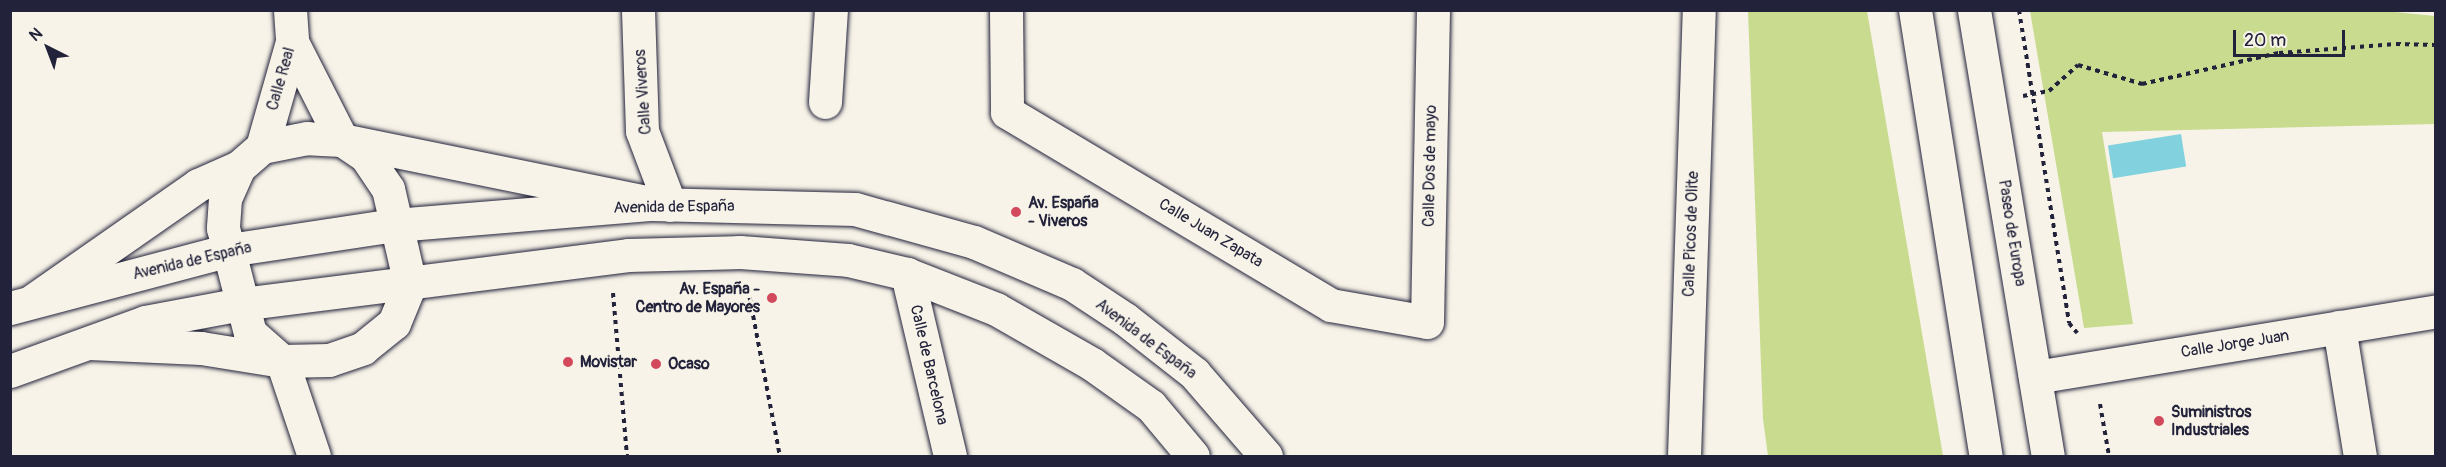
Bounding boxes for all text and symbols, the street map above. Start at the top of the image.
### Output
north arrow [18,18,78,78]
scale bar [2236,18,2348,56]
text: N [25,24,47,46]
text: 20 m [2244,29,2286,52]
street label: Calle Real [263,45,299,113]
street label: Calle Viveros [630,49,656,135]
street label: Calle Dos de mayo [1419,105,1441,227]
street label: Calle Picos de Olite [1679,171,1703,297]
street label: Paseo de Europa [1994,178,2030,288]
place label: Av. España - Viveros [1028,193,1099,231]
street label: Calle Juan Zapata [1155,194,1267,272]
street label: Avenida de España [613,196,735,218]
marker: Av. España - Viveros [1009,205,1023,219]
street label: Avenida de España [131,238,253,284]
place label: Av. España - Centro de Mayores [636,279,760,317]
marker: Av. España - Centro de Mayores [765,291,779,305]
street label: Avenida de España [1092,295,1200,383]
street label: Calle de Barcelona [906,303,952,427]
street label: Calle Jorge Juan [2179,326,2291,362]
place label: Movistar [580,352,637,372]
place label: Ocaso [668,354,709,374]
marker: Movistar [561,355,575,369]
marker: Ocaso [649,357,663,371]
place label: Suministros Industriales [2171,402,2251,440]
marker: Suministros Industriales [2152,414,2166,428]

